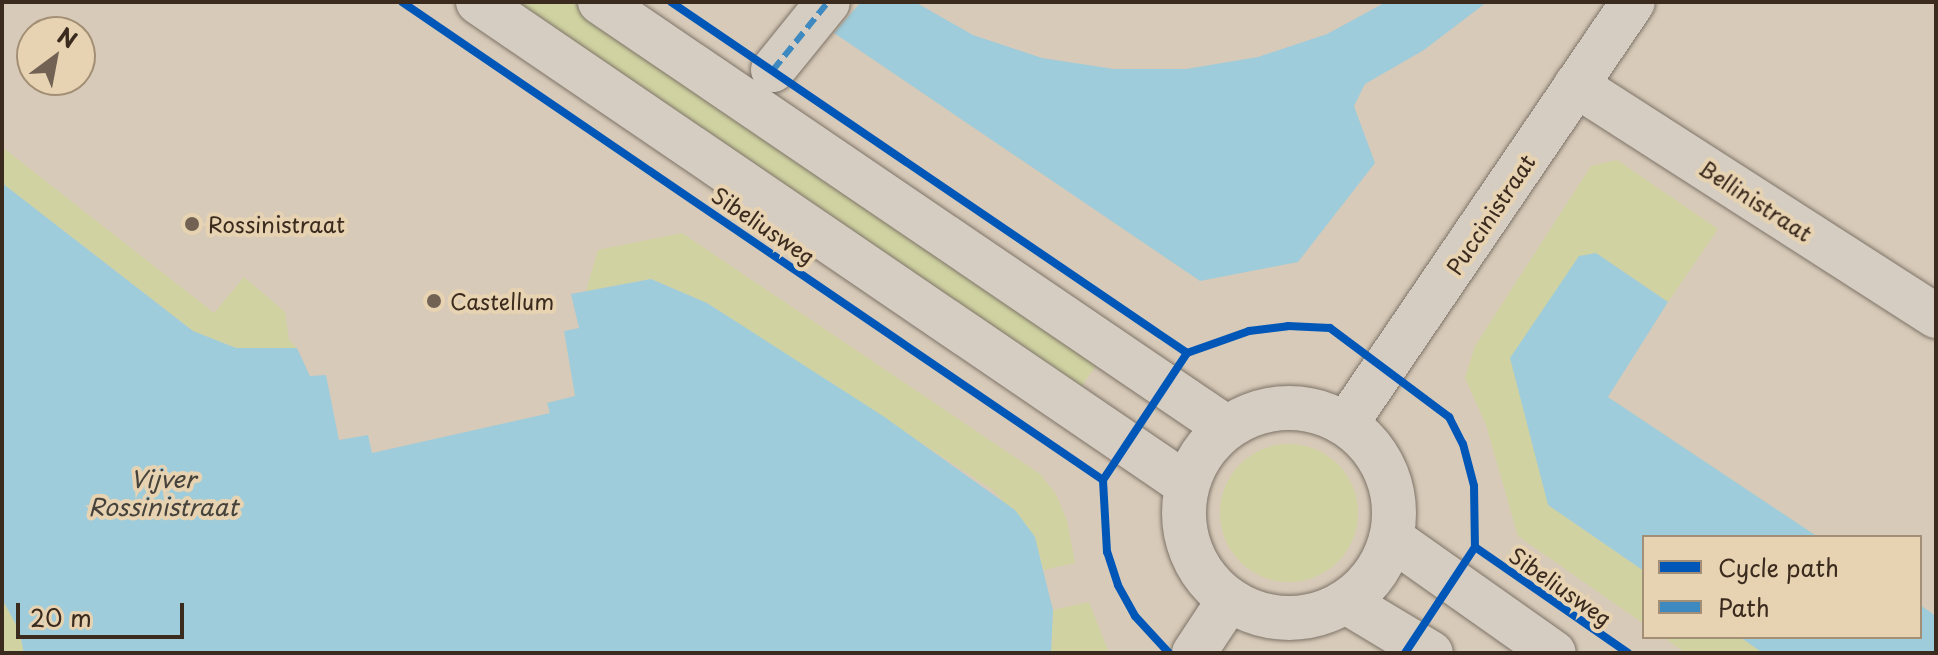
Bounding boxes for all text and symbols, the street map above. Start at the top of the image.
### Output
north arrow [16,16,96,96]
text: N [52,18,84,56]
street label: Puccinistraat [1440,149,1540,279]
street label: Bellinistraat [1695,154,1817,246]
street label: Sibeliusweg [707,181,821,269]
place label: Rossinistraat [208,211,345,237]
marker: Rossinistraat [183,215,201,233]
place label: Castellum [450,288,554,314]
marker: Castellum [425,292,443,310]
water label: Vijver Rossinistraat [88,465,238,521]
legend [1642,535,1922,639]
street label: Sibeliusweg [1505,541,1617,631]
text: Cycle path [1718,549,1839,585]
scale bar [20,587,188,637]
text: Path [1718,589,1770,625]
text: 20 m [30,599,92,635]

